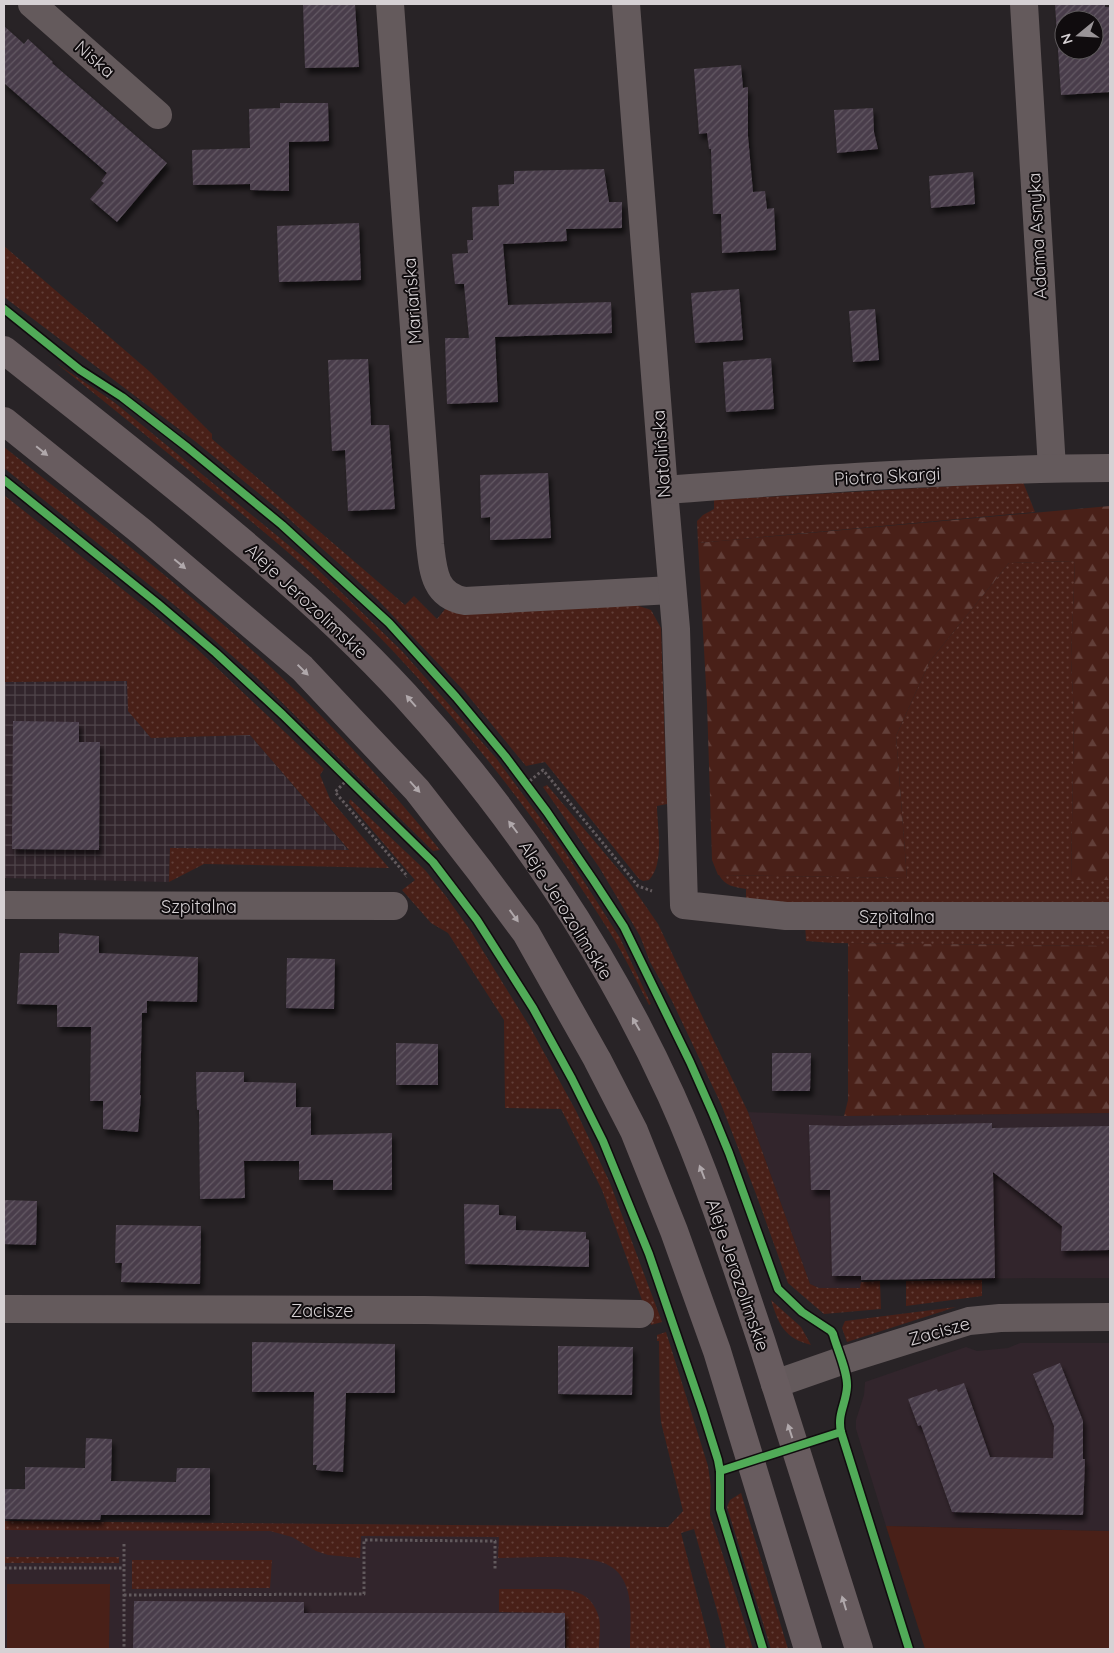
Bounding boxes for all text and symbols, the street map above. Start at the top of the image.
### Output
north arrow [1054,10,1104,60]
text: N [1056,31,1077,47]
street label: Niska [70,35,120,83]
street label: Adama Asnyka [1022,172,1052,300]
street label: Mariańska [398,257,426,345]
street label: Natolińska [646,409,676,499]
one-way arrow [35,446,48,457]
street label: Piotra Skargi [833,462,941,490]
street label: Aleje Jerozolimskie [241,538,373,664]
one-way arrow [173,558,186,569]
one-way arrow [297,663,309,675]
one-way arrow [405,695,416,708]
one-way arrow [409,781,420,794]
one-way arrow [508,821,519,834]
street label: Aleje Jerozolimskie [514,836,618,984]
street label: Szpitalna [161,895,237,918]
street label: Szpitalna [859,905,935,928]
one-way arrow [508,909,519,922]
one-way arrow [632,1017,640,1032]
one-way arrow [698,1165,706,1179]
street label: Aleje Jerozolimskie [701,1196,775,1354]
street label: Zacisze [291,1299,353,1322]
street label: Zacisze [906,1311,972,1351]
one-way arrow [786,1423,794,1438]
one-way arrow [840,1595,848,1610]

